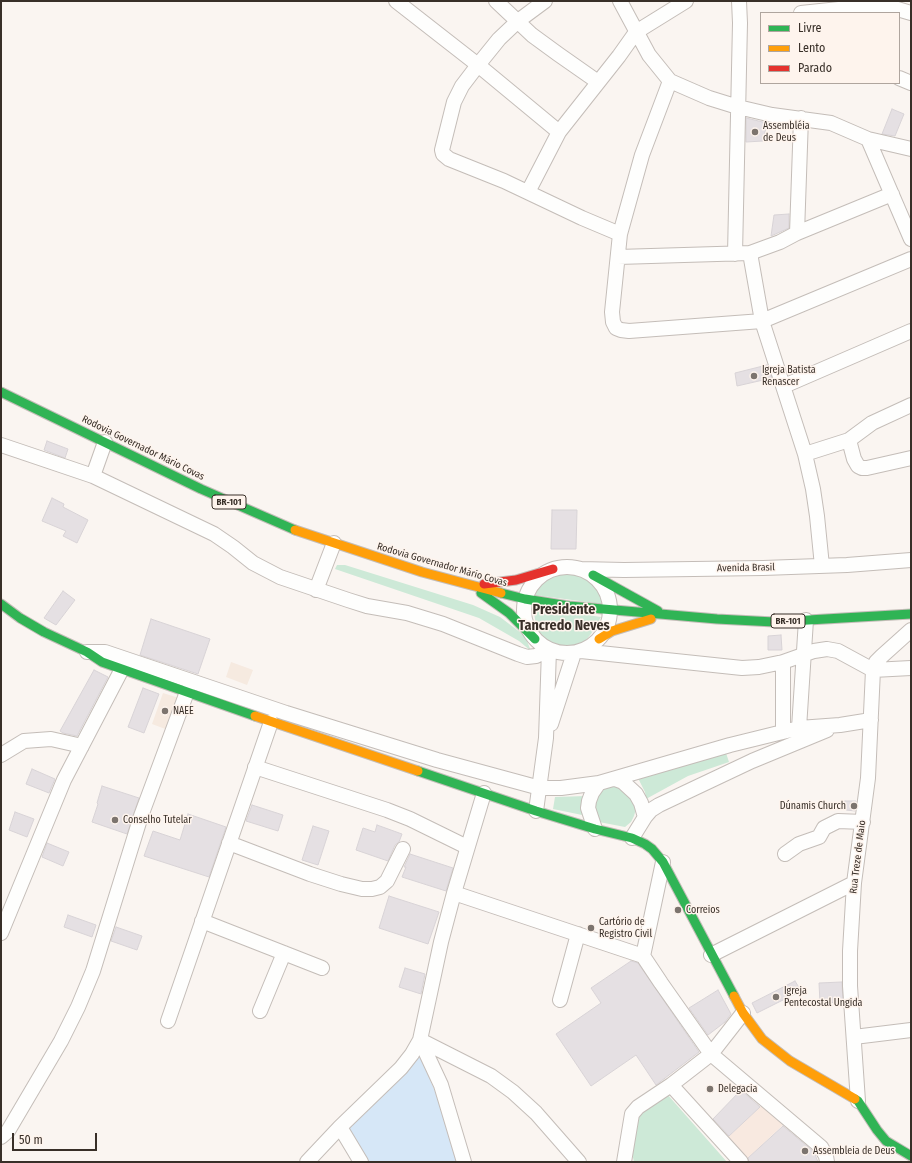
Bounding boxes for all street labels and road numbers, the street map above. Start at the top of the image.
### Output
street label: Rodovia Governador Mário Covas [80,413,206,483]
road number: BR-101 [212,495,246,509]
street label: Rodovia Governador Mário Covas [375,541,509,589]
street label: Avenida Brasil [717,561,775,575]
road number: BR-101 [771,614,805,628]
street label: Rua Treze de Maio [848,820,868,894]

